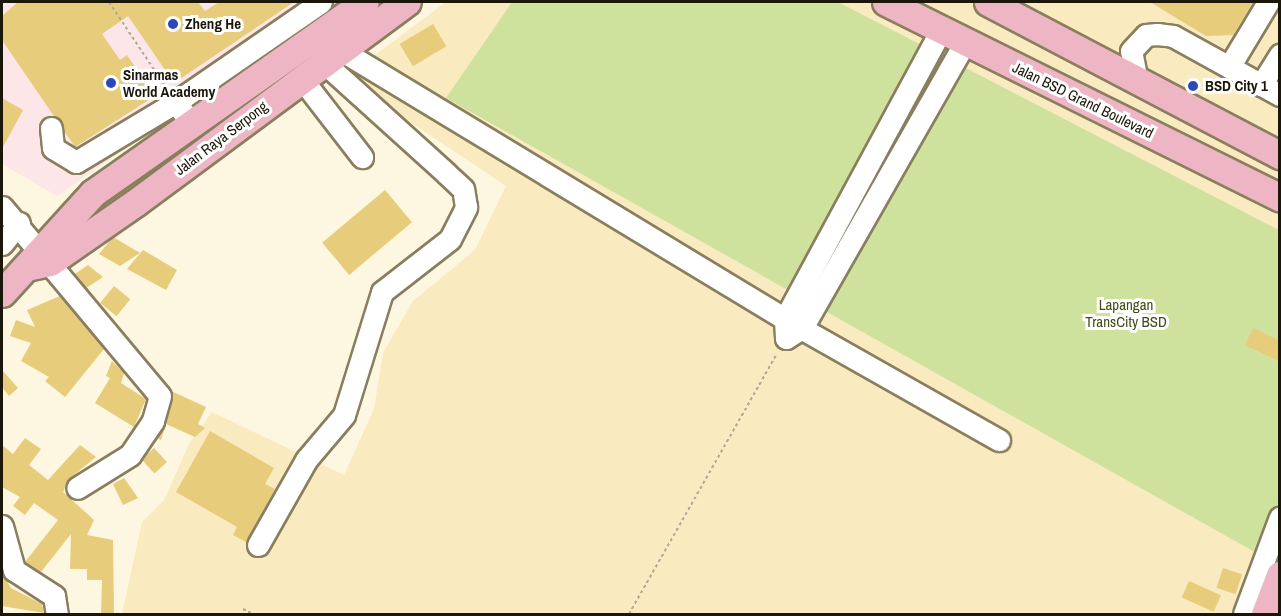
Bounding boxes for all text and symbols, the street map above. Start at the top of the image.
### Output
place label: Zheng He [185,15,241,33]
marker: Zheng He [166,17,180,31]
street label: Jalan BSD Grand Boulevard [1010,58,1156,142]
place label: Sinarmas World Academy [123,65,216,100]
marker: Sinarmas World Academy [104,76,118,90]
place label: BSD City 1 [1205,77,1268,95]
marker: BSD City 1 [1186,79,1200,93]
street label: Jalan Raya Serpong [171,97,271,179]
park label: Lapangan TransCity BSD [1085,295,1167,330]

